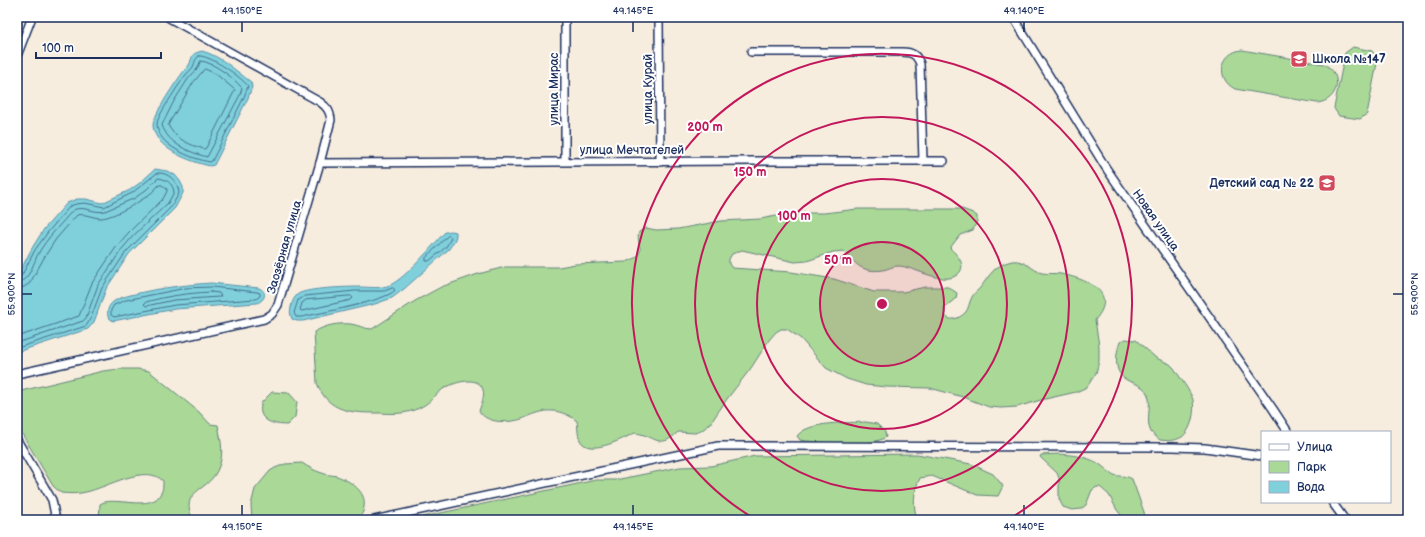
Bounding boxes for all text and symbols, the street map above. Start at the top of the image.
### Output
text: 49.150°E [222,5,263,17]
text: 49.145°E [613,5,654,17]
text: 49.140°E [1004,5,1045,17]
scale bar [36,34,161,60]
text: 100 m [42,41,74,56]
school or university icon: Школа №147 [1289,49,1309,69]
street label: улица Мирас [547,52,562,125]
place label: Школа №147 [1312,52,1386,67]
street label: улица Курай [641,54,656,124]
text: 200 m [687,120,723,135]
street label: улица Мечтателей [580,143,684,158]
text: 150 m [734,165,766,180]
school or university icon: Детский сад № 22 [1317,173,1337,193]
place label: Детский сад № 22 [1209,176,1315,191]
street label: Новая улица [1129,187,1182,254]
street label: Заозёрная улица [264,199,305,296]
text: 100 m [777,209,811,224]
text: 50 m [824,253,852,268]
text: 55.900°N [6,272,18,316]
text: 55.900°N [1409,272,1421,316]
centre of rings [875,297,889,311]
legend [1261,431,1391,503]
text: Улица [1297,440,1333,455]
text: Парк [1297,460,1327,475]
text: Вода [1297,480,1325,495]
text: 49.150°E [222,521,263,533]
text: 49.145°E [613,521,654,533]
text: 49.140°E [1004,521,1045,533]

